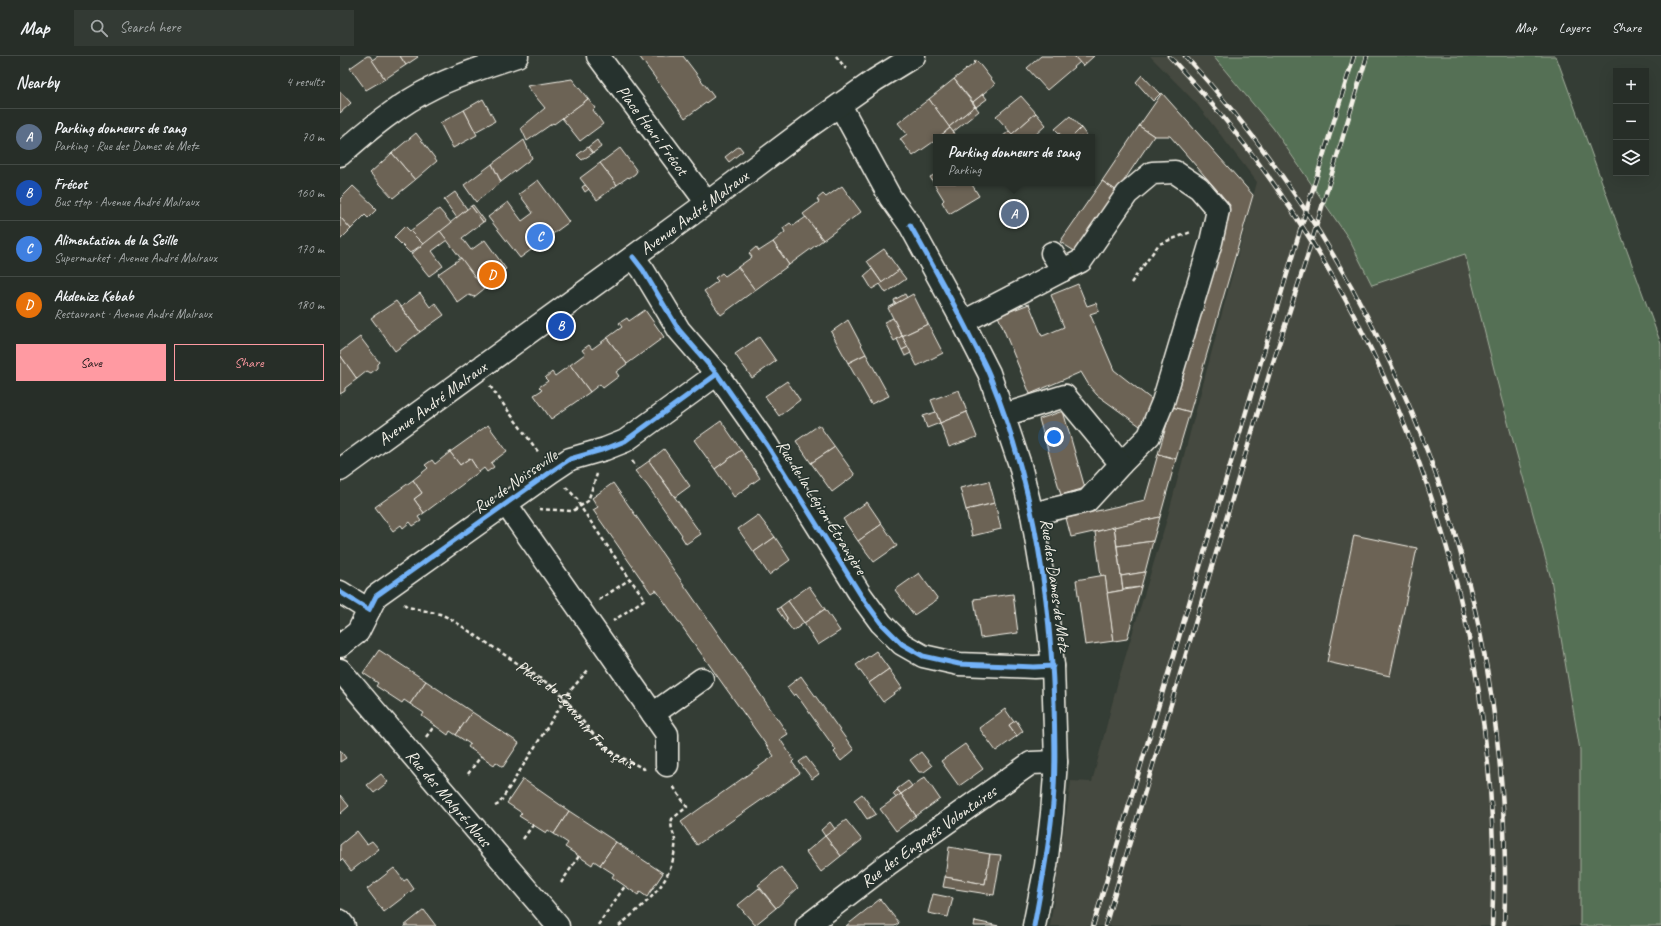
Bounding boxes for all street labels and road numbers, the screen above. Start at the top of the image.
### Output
street label: Place Henri Frécot [612,81,694,181]
street label: Avenue André Malraux [636,165,754,259]
street label: Avenue André Malraux [374,356,492,450]
street label: Rue de la Légion Étrangère [772,436,873,580]
street label: Rue de Noisseville [469,444,562,518]
street label: Rue des Dames de Metz [1036,517,1075,654]
street label: Place du Souvenir Français [512,656,640,774]
street label: Rue des Malgré-Nous [401,745,497,853]
street label: Rue des Engagés Volontaires [856,780,1002,892]

